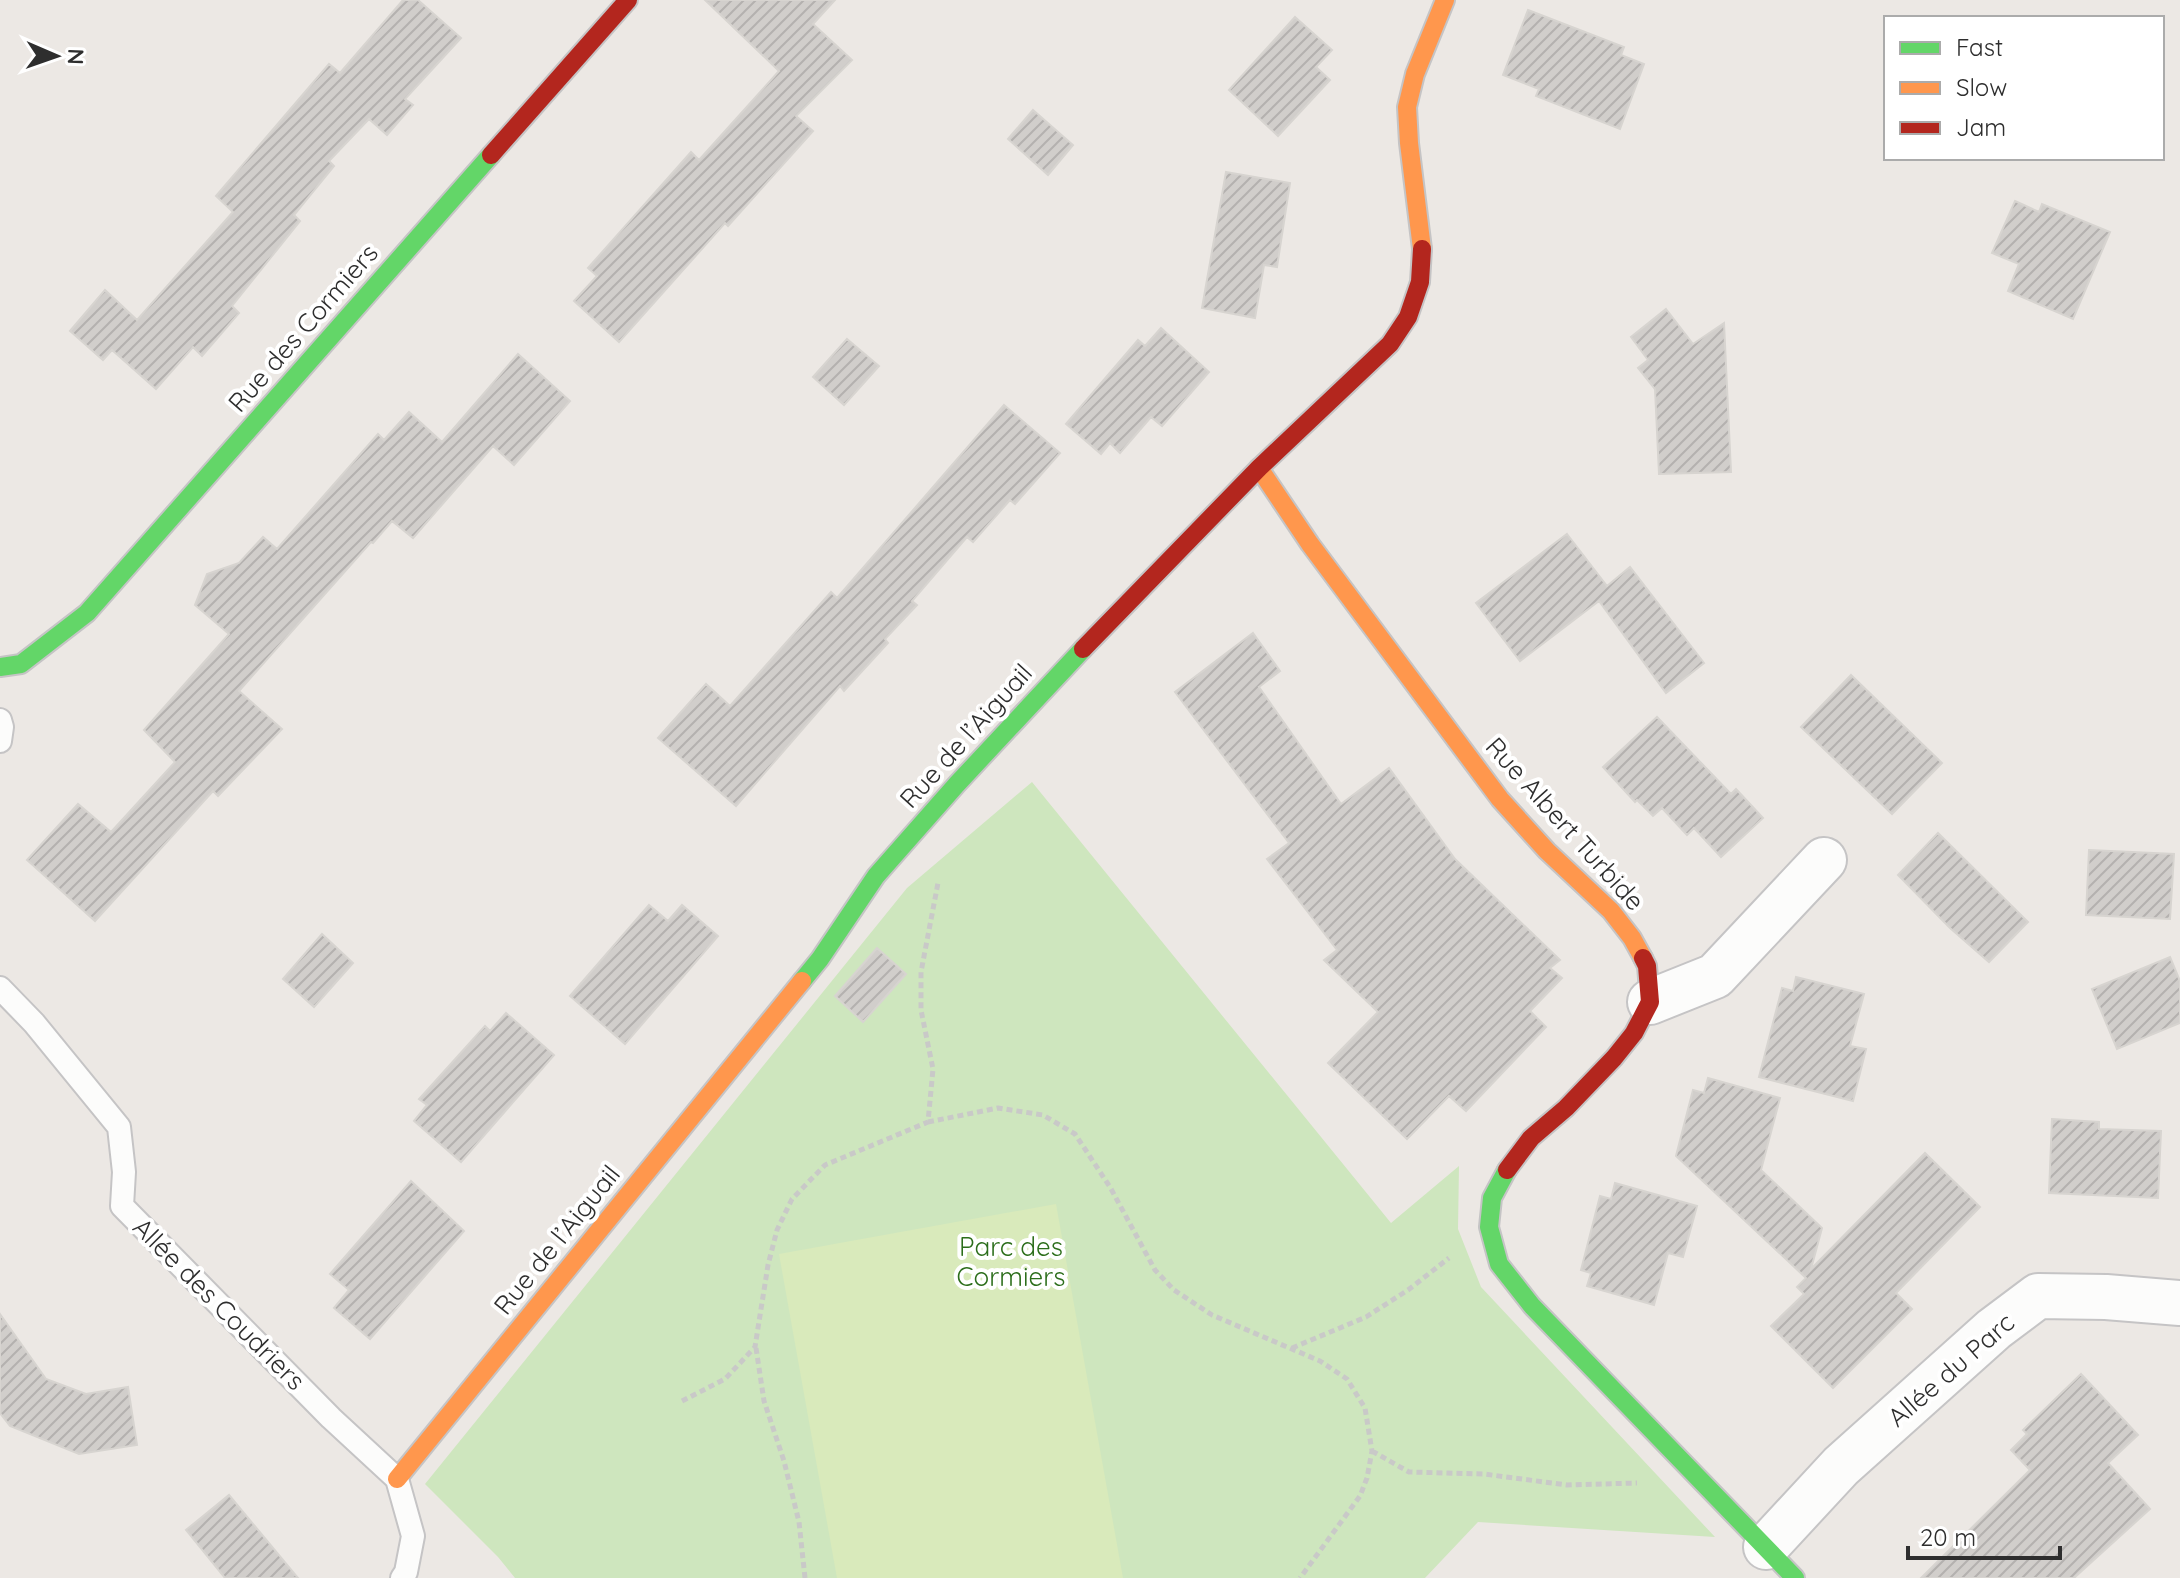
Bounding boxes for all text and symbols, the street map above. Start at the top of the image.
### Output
north arrow [16,16,96,96]
legend [1884,16,2164,160]
text: Fast [1956,32,2003,62]
text: N [62,48,90,65]
text: Slow [1956,72,2007,102]
text: Jam [1956,112,2006,142]
street label: Rue des Cormiers [221,237,385,419]
street label: Rue de l’Aiguail [892,657,1039,815]
street label: Rue Albert Turbide [1479,730,1652,917]
street label: Rue de l’Aiguail [486,1158,627,1321]
street label: Allée des Coudriers [126,1211,312,1397]
park label: Parc des Cormiers [957,1230,1065,1293]
street label: Allée du Parc [1881,1306,2021,1434]
scale bar [1908,1510,2060,1560]
text: 20 m [1920,1522,1976,1552]

